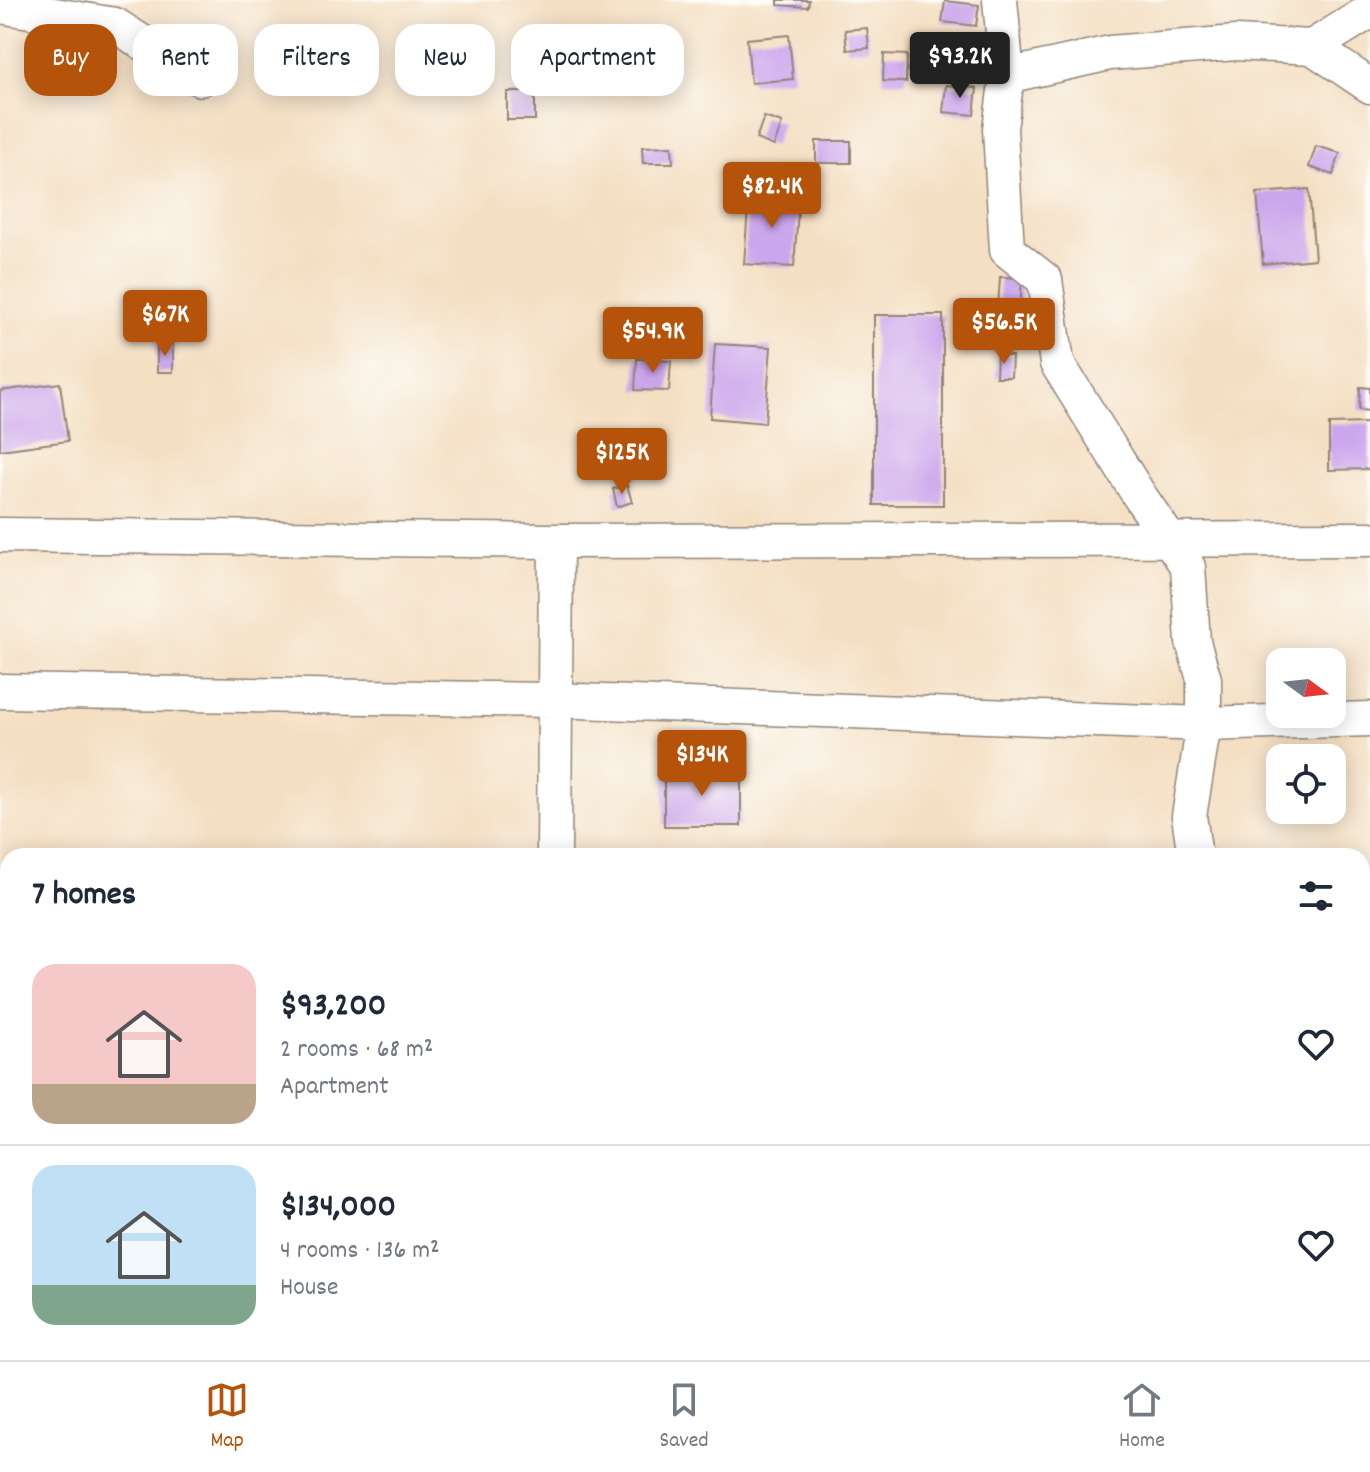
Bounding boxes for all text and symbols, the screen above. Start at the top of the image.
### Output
chip: Buy [24,24,117,96]
chip: Rent [133,24,238,96]
chip: Filters [254,24,379,96]
chip: New [395,24,495,96]
chip: Apartment [511,24,684,96]
pin: $93.2K [895,32,1025,100]
text: $93.2K [928,39,992,76]
pin: $82.4K [707,162,837,230]
text: $82.4K [741,169,803,206]
pin: $67K [118,290,212,358]
text: $67K [141,297,189,334]
pin: $56.5K [939,298,1069,366]
text: $56.5K [971,305,1037,342]
pin: $54.9K [588,307,718,375]
text: $54.9K [621,314,685,351]
pin: $125K [566,428,678,496]
text: $125K [595,435,649,472]
north arrow [1266,648,1346,728]
map controls [1266,648,1346,824]
pin: $134K [646,730,758,798]
text: $134K [675,737,729,774]
button: locate [1266,744,1346,824]
text: 7 homes [32,872,136,921]
icon: filters [1294,874,1338,918]
text: $93,200 [280,983,386,1032]
icon: home [96,996,192,1092]
icon: heart [1294,1022,1338,1066]
text: 2 rooms · 68 m² [280,1032,433,1069]
text: Apartment [280,1069,389,1106]
text: $134,000 [280,1184,396,1233]
icon: home [96,1197,192,1293]
icon: heart [1294,1223,1338,1267]
text: 4 rooms · 136 m² [280,1233,439,1270]
text: House [280,1270,338,1307]
tab: Map [205,1378,249,1457]
tab: Saved [659,1378,709,1457]
tab: Home [1119,1378,1165,1457]

